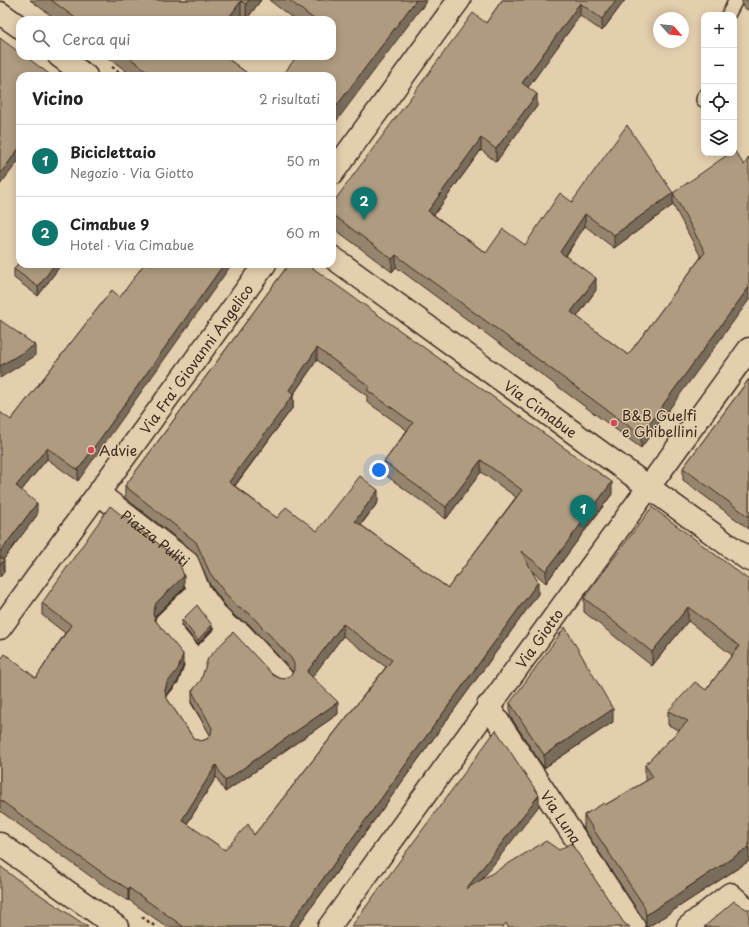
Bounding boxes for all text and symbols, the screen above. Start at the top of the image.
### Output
north arrow [653,12,689,48]
map controls [701,12,737,156]
button: + [701,12,737,48]
search box [16,16,336,60]
icon: search [30,27,52,49]
text: Cerca qui [62,27,130,50]
button: − [701,48,737,84]
button: locate [701,84,737,120]
text: Vicino [32,85,83,111]
text: 2 risultati [259,89,320,108]
button: layers [701,120,737,156]
text: Biciclettaio [70,140,156,163]
text: 1 [42,151,48,170]
text: 50 m [286,151,320,170]
text: Negozio · Via Giotto [70,163,194,182]
pin: 2 [351,187,377,220]
text: Cimabue 9 [70,212,149,235]
text: 2 [40,223,50,242]
text: 60 m [286,223,320,242]
text: Hotel · Via Cimabue [70,235,194,254]
street label: Via Fra' Giovanni Angelico [134,279,258,438]
street label: Via Cimabue [500,375,582,443]
place label: B&B Guelfi e Ghibellini [622,405,698,442]
marker: B&B Guelfi e Ghibellini [609,418,619,428]
place label: Advie [99,440,137,461]
marker: Advie [86,445,96,455]
your location [369,460,389,480]
pin: 1 [570,495,596,528]
street label: Piazza Puliti [117,504,194,571]
street label: Via Giotto [510,604,568,672]
street label: Via Luna [536,786,587,849]

